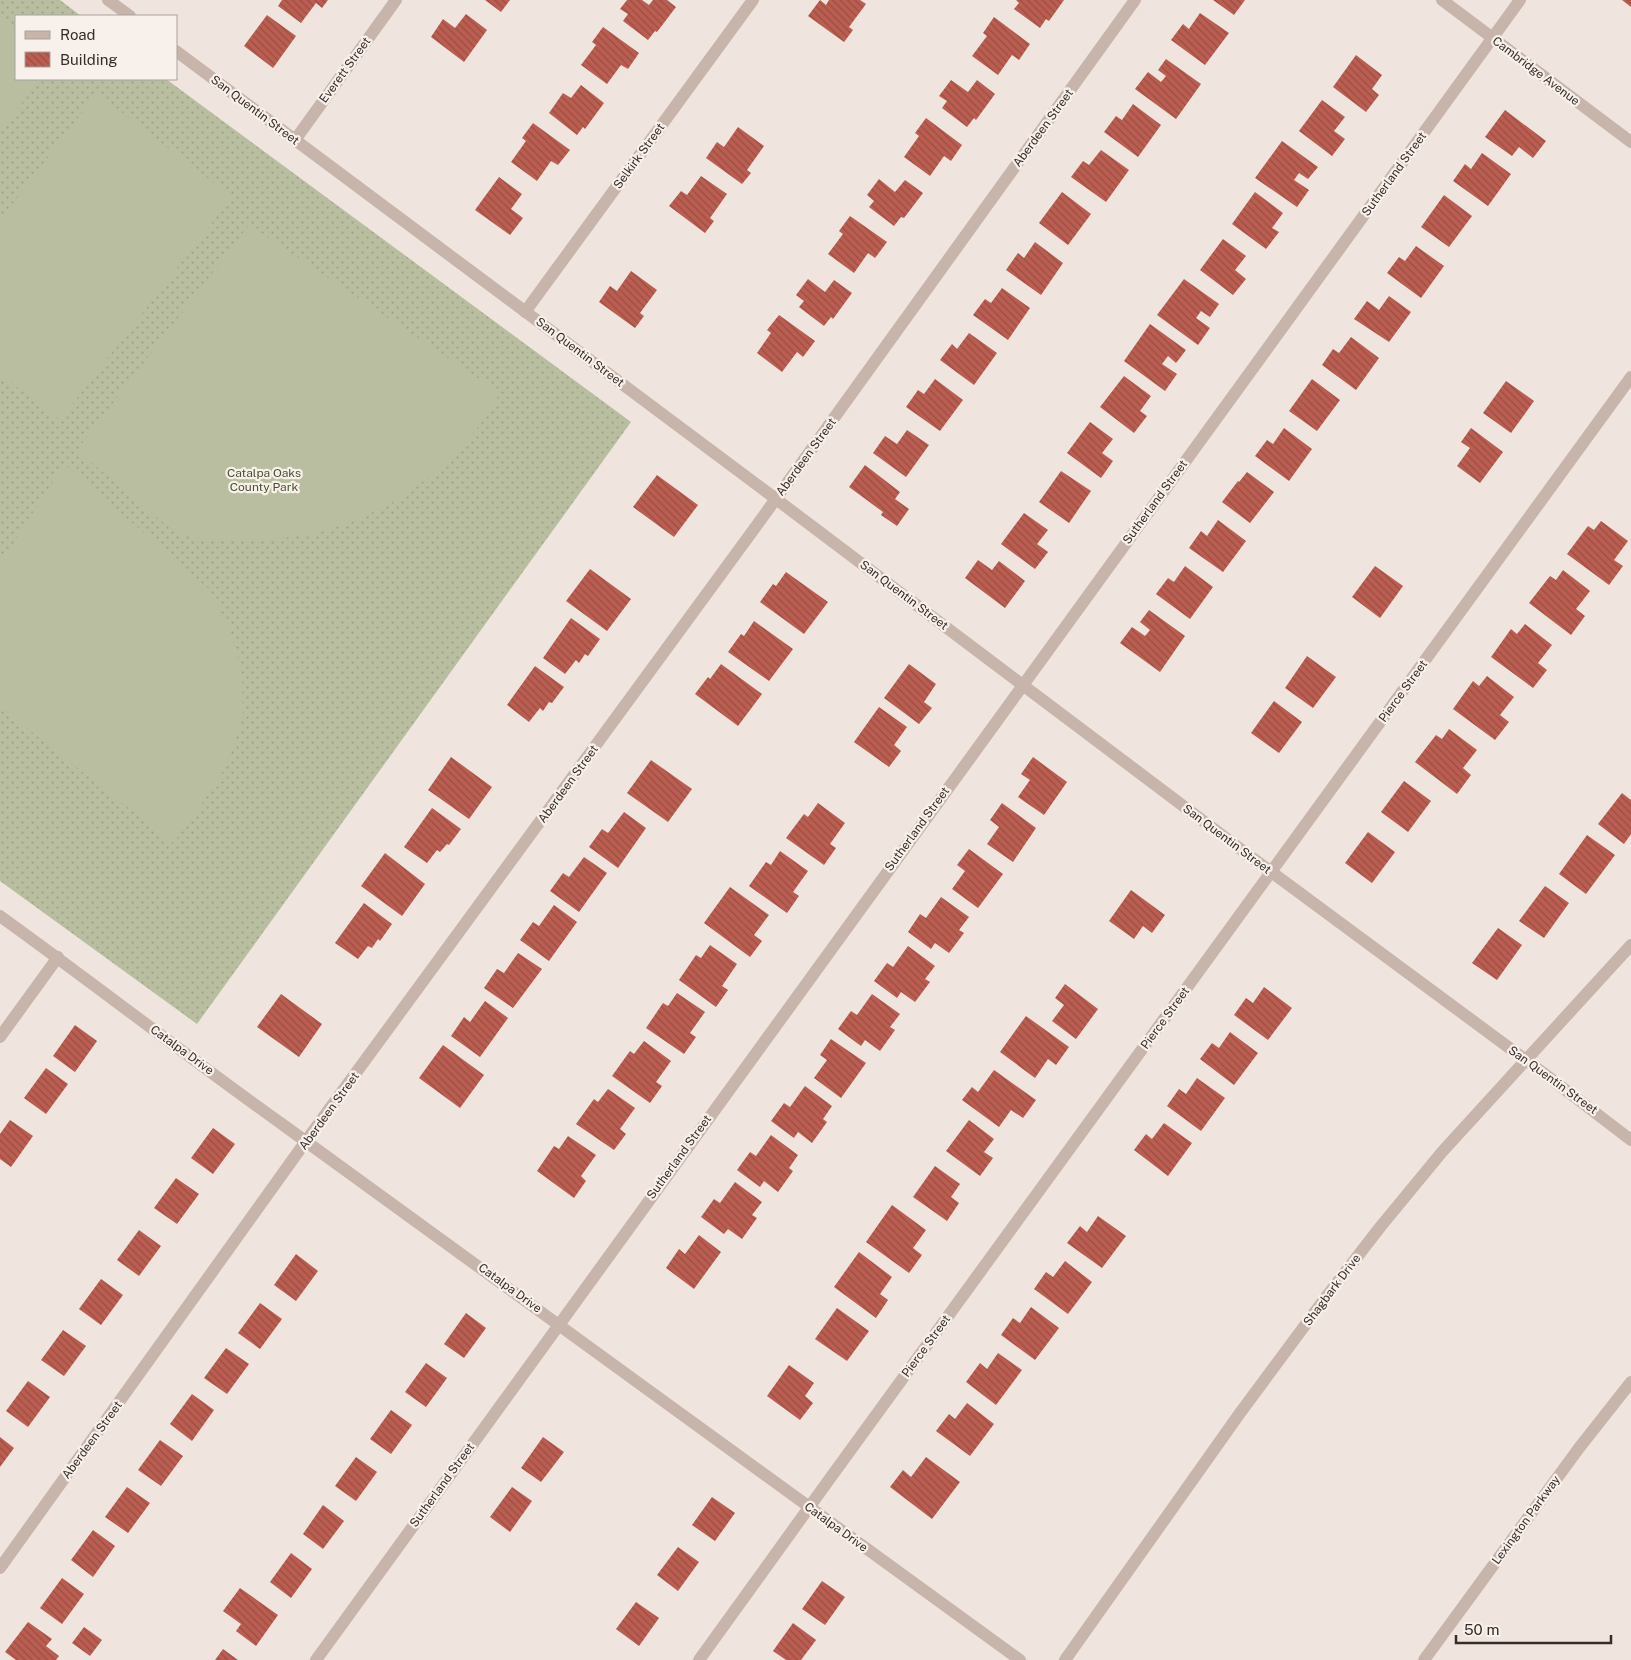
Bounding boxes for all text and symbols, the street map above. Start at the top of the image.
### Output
legend [15,15,178,80]
text: Road [60,26,96,43]
street label: Everett Street [316,34,374,106]
street label: Cambridge Avenue [1490,34,1582,108]
text: Building [60,51,118,68]
street label: San Quentin Street [208,72,302,148]
street label: Aberdeen Street [1010,86,1076,170]
street label: Selkirk Street [611,120,668,192]
street label: Sutherland Street [1359,129,1429,219]
street label: San Quentin Street [533,314,627,390]
street label: Aberdeen Street [773,415,839,499]
street label: Sutherland Street [1120,457,1190,547]
park label: Catalpa Oaks County Park [227,466,301,494]
street label: San Quentin Street [857,557,951,633]
street label: Pierce Street [1376,657,1430,725]
street label: Aberdeen Street [535,742,601,826]
street label: Sutherland Street [882,784,952,874]
street label: San Quentin Street [1180,801,1274,877]
street label: Pierce Street [1138,984,1192,1052]
street label: Catalpa Drive [148,1022,217,1078]
street label: San Quentin Street [1506,1043,1600,1117]
street label: Aberdeen Street [296,1069,362,1153]
street label: Sutherland Street [644,1112,714,1202]
street label: Shagbark Drive [1301,1251,1364,1328]
street label: Catalpa Drive [476,1260,545,1316]
street label: Pierce Street [899,1312,953,1380]
street label: Aberdeen Street [59,1398,125,1482]
street label: Sutherland Street [407,1440,477,1530]
street label: Lexington Parkway [1489,1472,1563,1567]
street label: Catalpa Drive [802,1499,871,1555]
scale bar [1456,1612,1611,1644]
text: 50 m [1464,1621,1499,1638]

